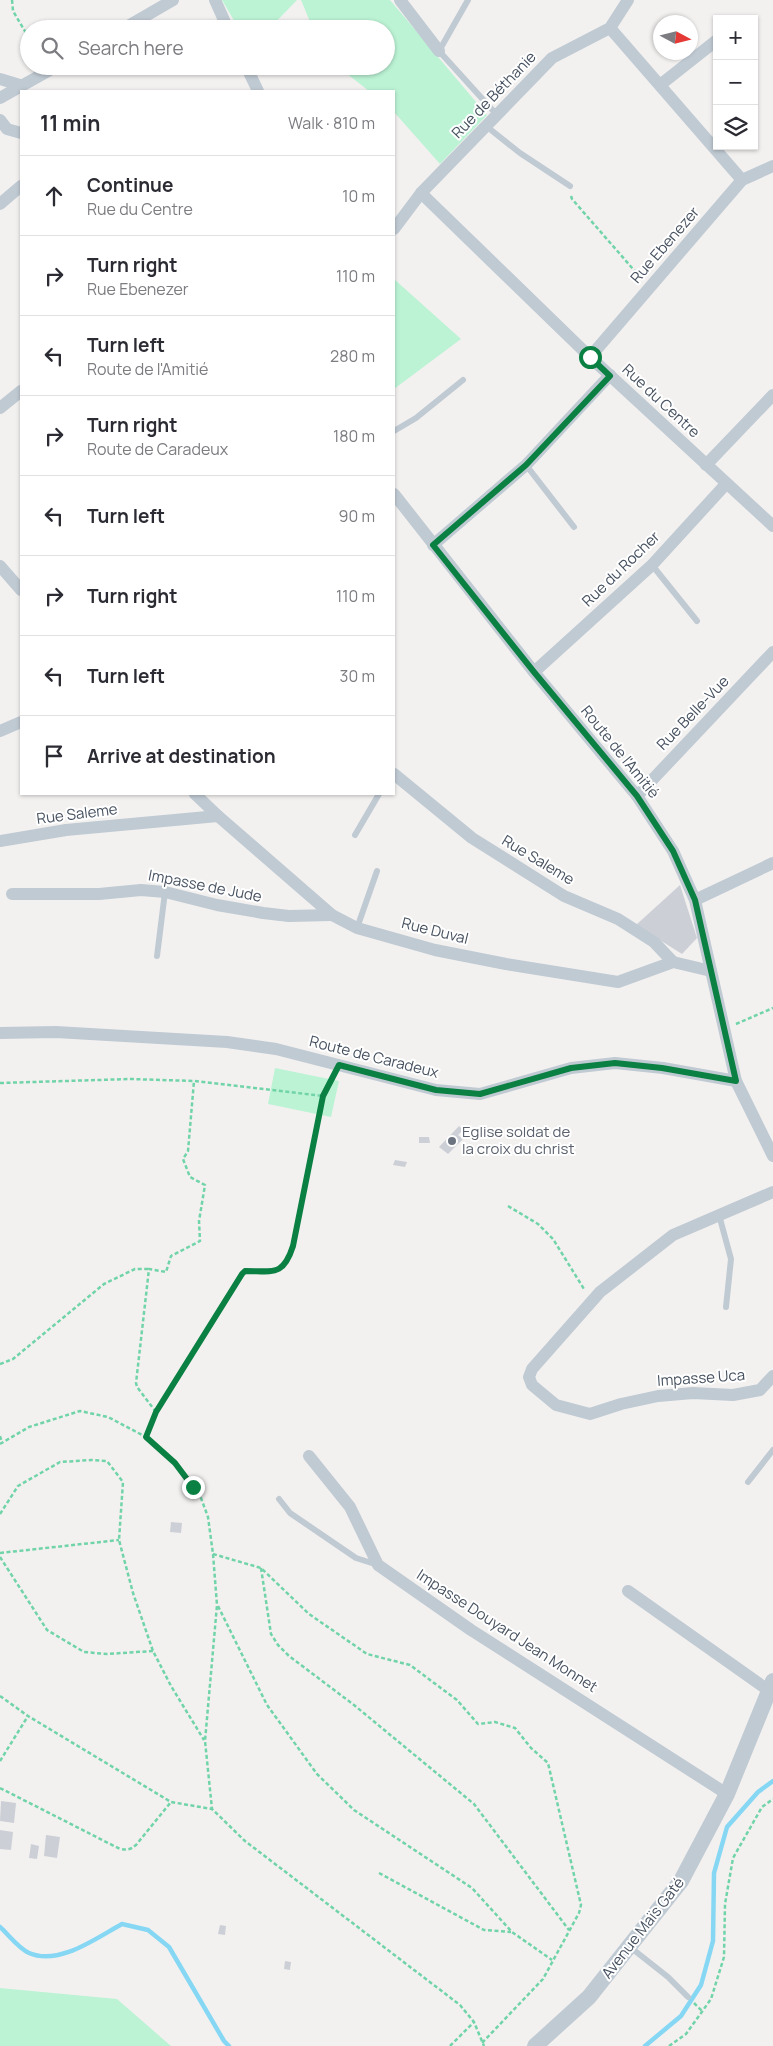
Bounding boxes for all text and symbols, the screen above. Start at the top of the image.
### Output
north arrow [653,15,698,60]
map controls [713,15,758,150]
button: + [713,15,758,60]
search box [20,20,395,75]
icon: search [38,34,66,62]
text: Search here [78,35,184,61]
street label: Rue de Béthanie [447,46,541,143]
button: − [713,60,758,105]
button: layers [713,105,758,150]
text: 11 min [40,109,101,137]
text: Walk · 810 m [288,112,375,134]
text: Continue [87,172,173,198]
icon: ahead [40,182,68,210]
text: 10 m [342,185,375,207]
text: Rue du Centre [87,198,193,220]
street label: Rue Ebenezer [625,201,704,288]
text: Turn right [87,252,177,278]
icon: right [40,262,68,290]
text: 110 m [336,265,375,287]
text: Rue Ebenezer [87,278,189,300]
text: Turn left [87,332,165,358]
icon: left [40,342,68,370]
text: 280 m [330,345,375,367]
route start [579,346,602,369]
text: Route de l'Amitié [87,358,208,380]
street label: Rue du Centre [618,359,705,442]
text: Turn right [87,412,177,438]
icon: right [40,422,68,450]
text: 180 m [333,425,375,447]
text: Route de Caradeux [87,438,228,460]
icon: left [40,502,68,530]
text: Turn left [87,503,165,529]
text: 90 m [339,505,375,527]
street label: Rue du Rocher [577,526,665,611]
icon: right [40,582,68,610]
text: Turn right [87,583,177,609]
text: 110 m [336,585,375,607]
icon: left [40,662,68,690]
text: Turn left [87,663,165,689]
text: 30 m [340,665,375,687]
street label: Rue Belle-Vue [652,671,734,754]
street label: Route de l'Amitié [576,701,665,803]
icon: arrive [40,742,68,770]
text: Arrive at destination [87,743,276,769]
street label: Rue Saleme [35,798,119,829]
street label: Rue Saleme [498,830,579,890]
street label: Impasse de Jude [147,864,264,907]
street label: Rue Duval [400,912,471,949]
street label: Route de Caradeux [307,1030,441,1083]
place label: Eglise soldat de la croix du christ [462,1121,574,1159]
marker: Eglise soldat de la croix du christ [446,1135,458,1147]
street label: Impasse Uca [656,1364,746,1391]
route end [182,1476,205,1499]
street label: Impasse Douyard Jean Monnet [413,1564,602,1697]
street label: Avenue Maïs Gaté [596,1872,689,1983]

